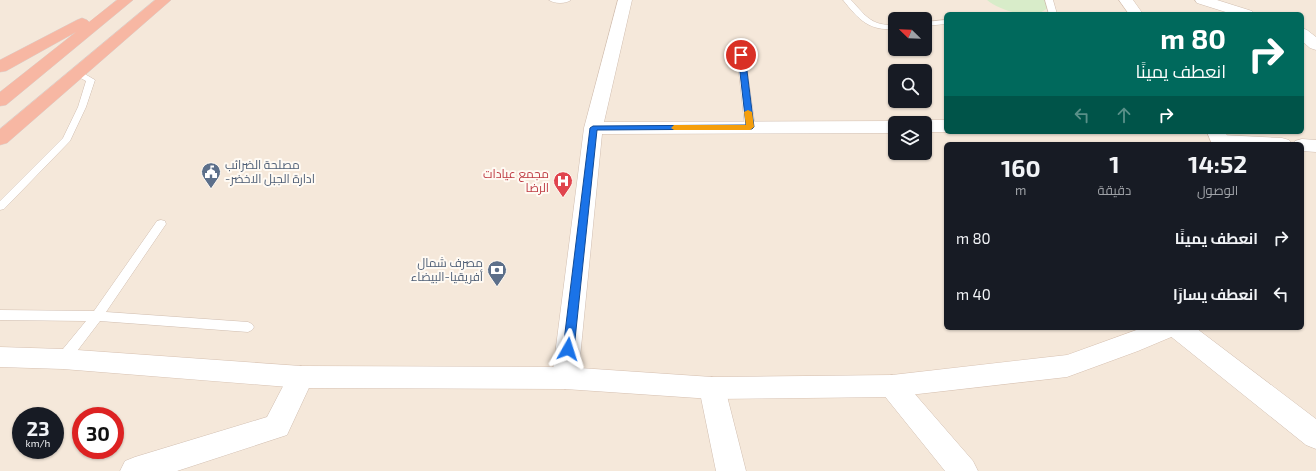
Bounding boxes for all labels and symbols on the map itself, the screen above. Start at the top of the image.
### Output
north arrow [888,12,932,56]
pin [724,38,758,72]
place label: مصلحة الضرائب -ادارة الجبل الاخضر [225,157,315,186]
public building icon: مصلحة الضرائب -ادارة الجبل الاخضر [200,161,222,189]
place label: مجمع عيادات الرضا [483,166,549,195]
hospital icon: مجمع عيادات الرضا [552,170,574,198]
place label: مصرف شمال أفريقيا-البيضاء [411,255,483,284]
bank icon: مصرف شمال أفريقيا-البيضاء [486,259,508,287]
position arrow [547,328,589,370]
speed limit sign: 30 [72,407,124,459]

